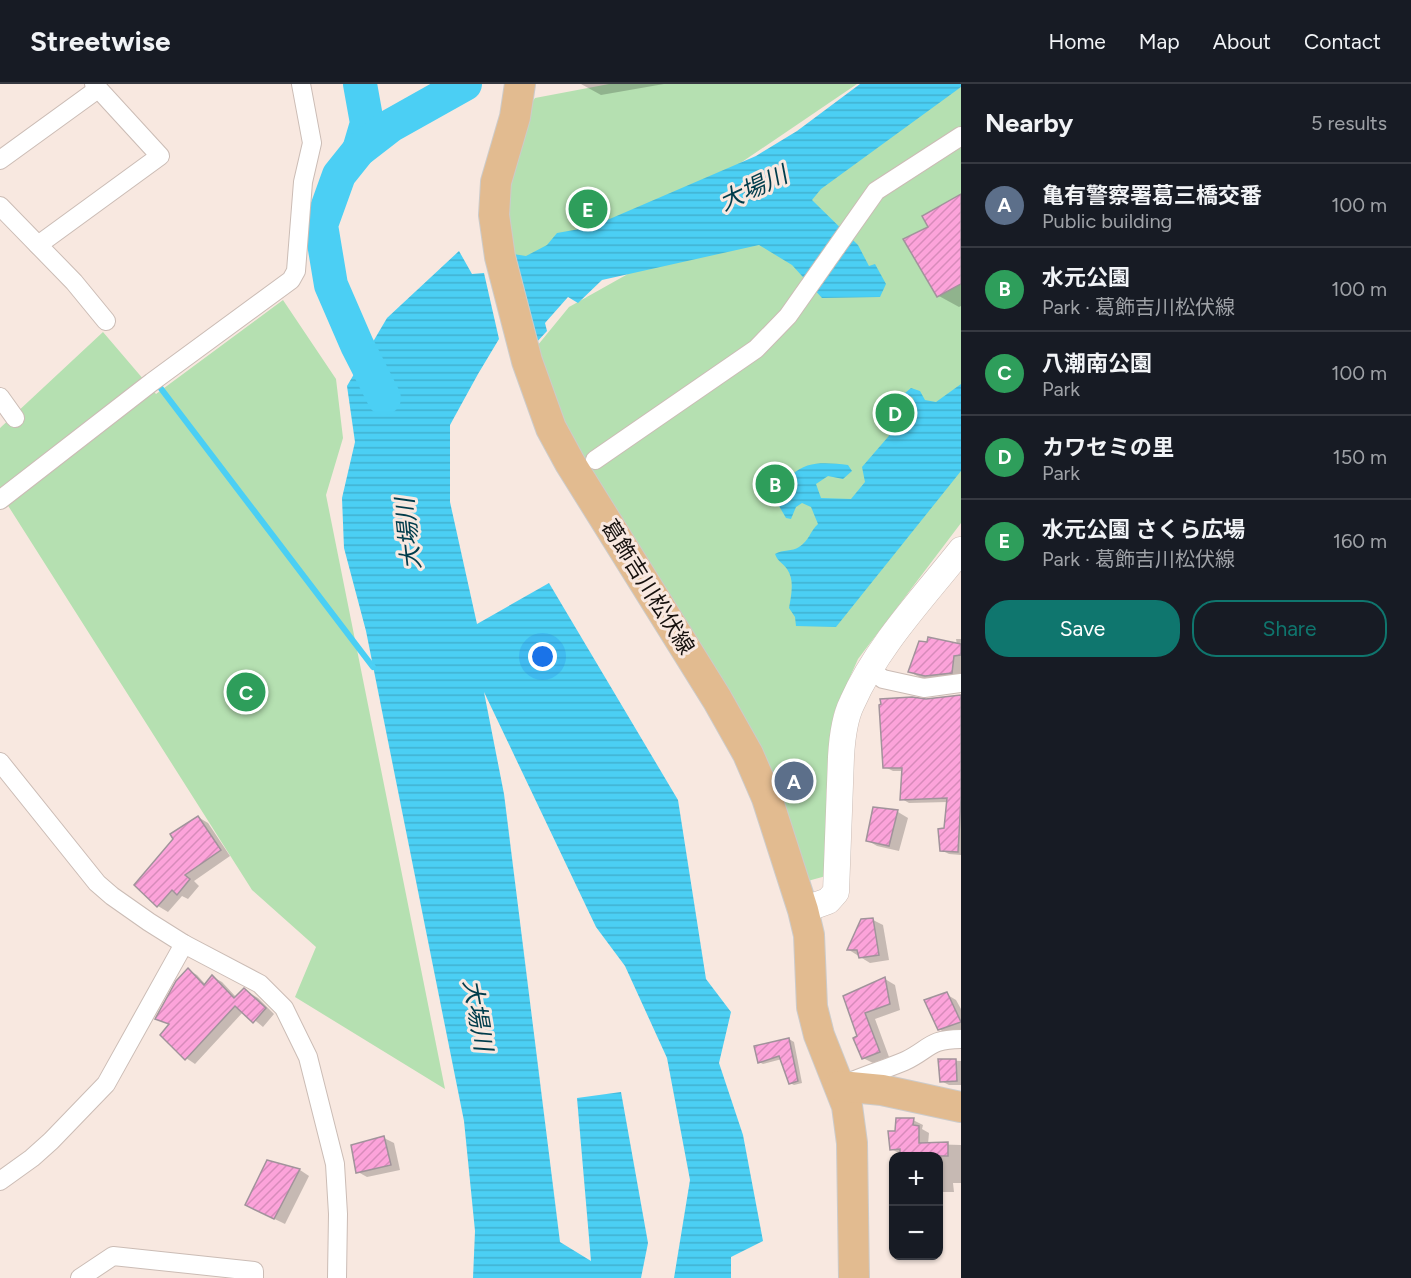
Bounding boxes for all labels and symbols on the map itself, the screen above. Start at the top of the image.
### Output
water label: 大場川 [714,158,794,216]
pin: E [568,186,608,232]
pin: D [876,390,914,436]
pin: B [756,462,794,506]
water label: 大場川 [390,494,426,571]
street label: 葛飾吉川松伏線 [596,515,700,659]
your location [528,642,557,671]
pin: C [226,670,266,714]
pin: A [774,758,814,804]
water label: 大場川 [457,977,499,1056]

